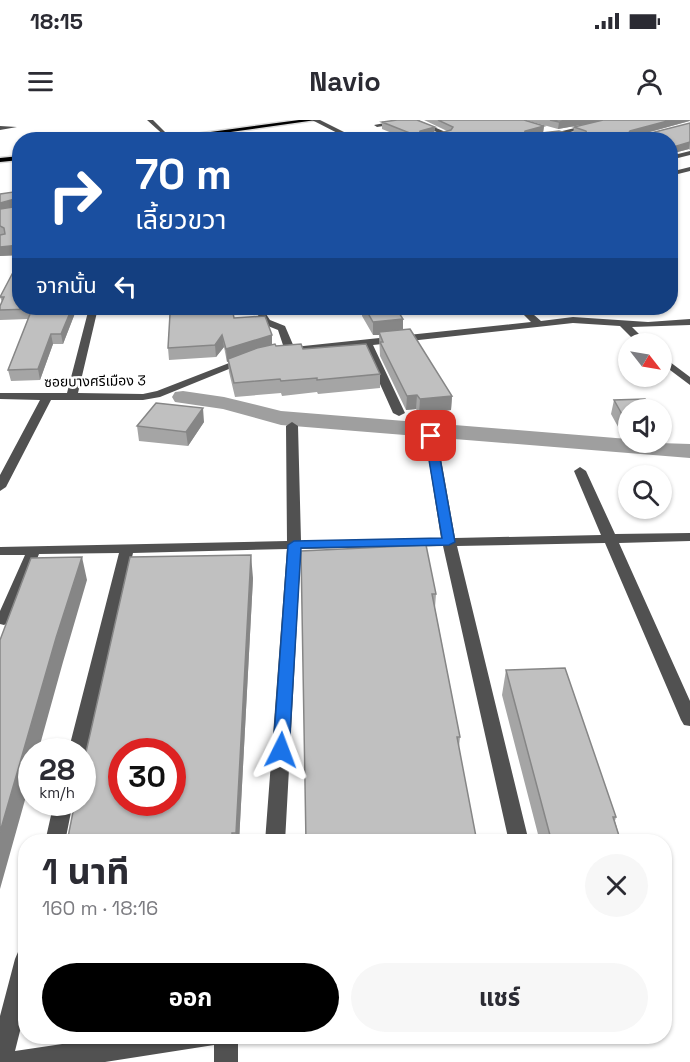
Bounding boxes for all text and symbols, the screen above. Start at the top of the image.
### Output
text: 18:15 [30,7,83,35]
text: Navio [309,64,381,99]
icon: menu [24,65,57,98]
icon: person [633,65,666,98]
text: 70 m [135,148,232,201]
icon: right [36,156,114,234]
text: เลี้ยวขวา [135,202,226,237]
icon: left [109,270,142,303]
text: จากนั้น [36,271,97,299]
north arrow [618,333,672,387]
map controls [618,333,672,519]
street label: ซอยบางศรีเมือง 3 [44,371,146,391]
button: sound [618,399,672,453]
pin [405,410,456,461]
icon: arrive [414,419,447,452]
button: search [618,465,672,519]
position arrow [249,718,313,782]
speed limit sign: 30 [108,738,186,816]
text: 28 [39,750,75,789]
text: km/h [39,783,75,802]
text: 1 นาที [42,849,130,895]
button: close [585,854,648,917]
text: 160 m · 18:16 [42,895,158,921]
button: ออก [42,963,339,1032]
button: แชร์ [351,963,648,1032]

